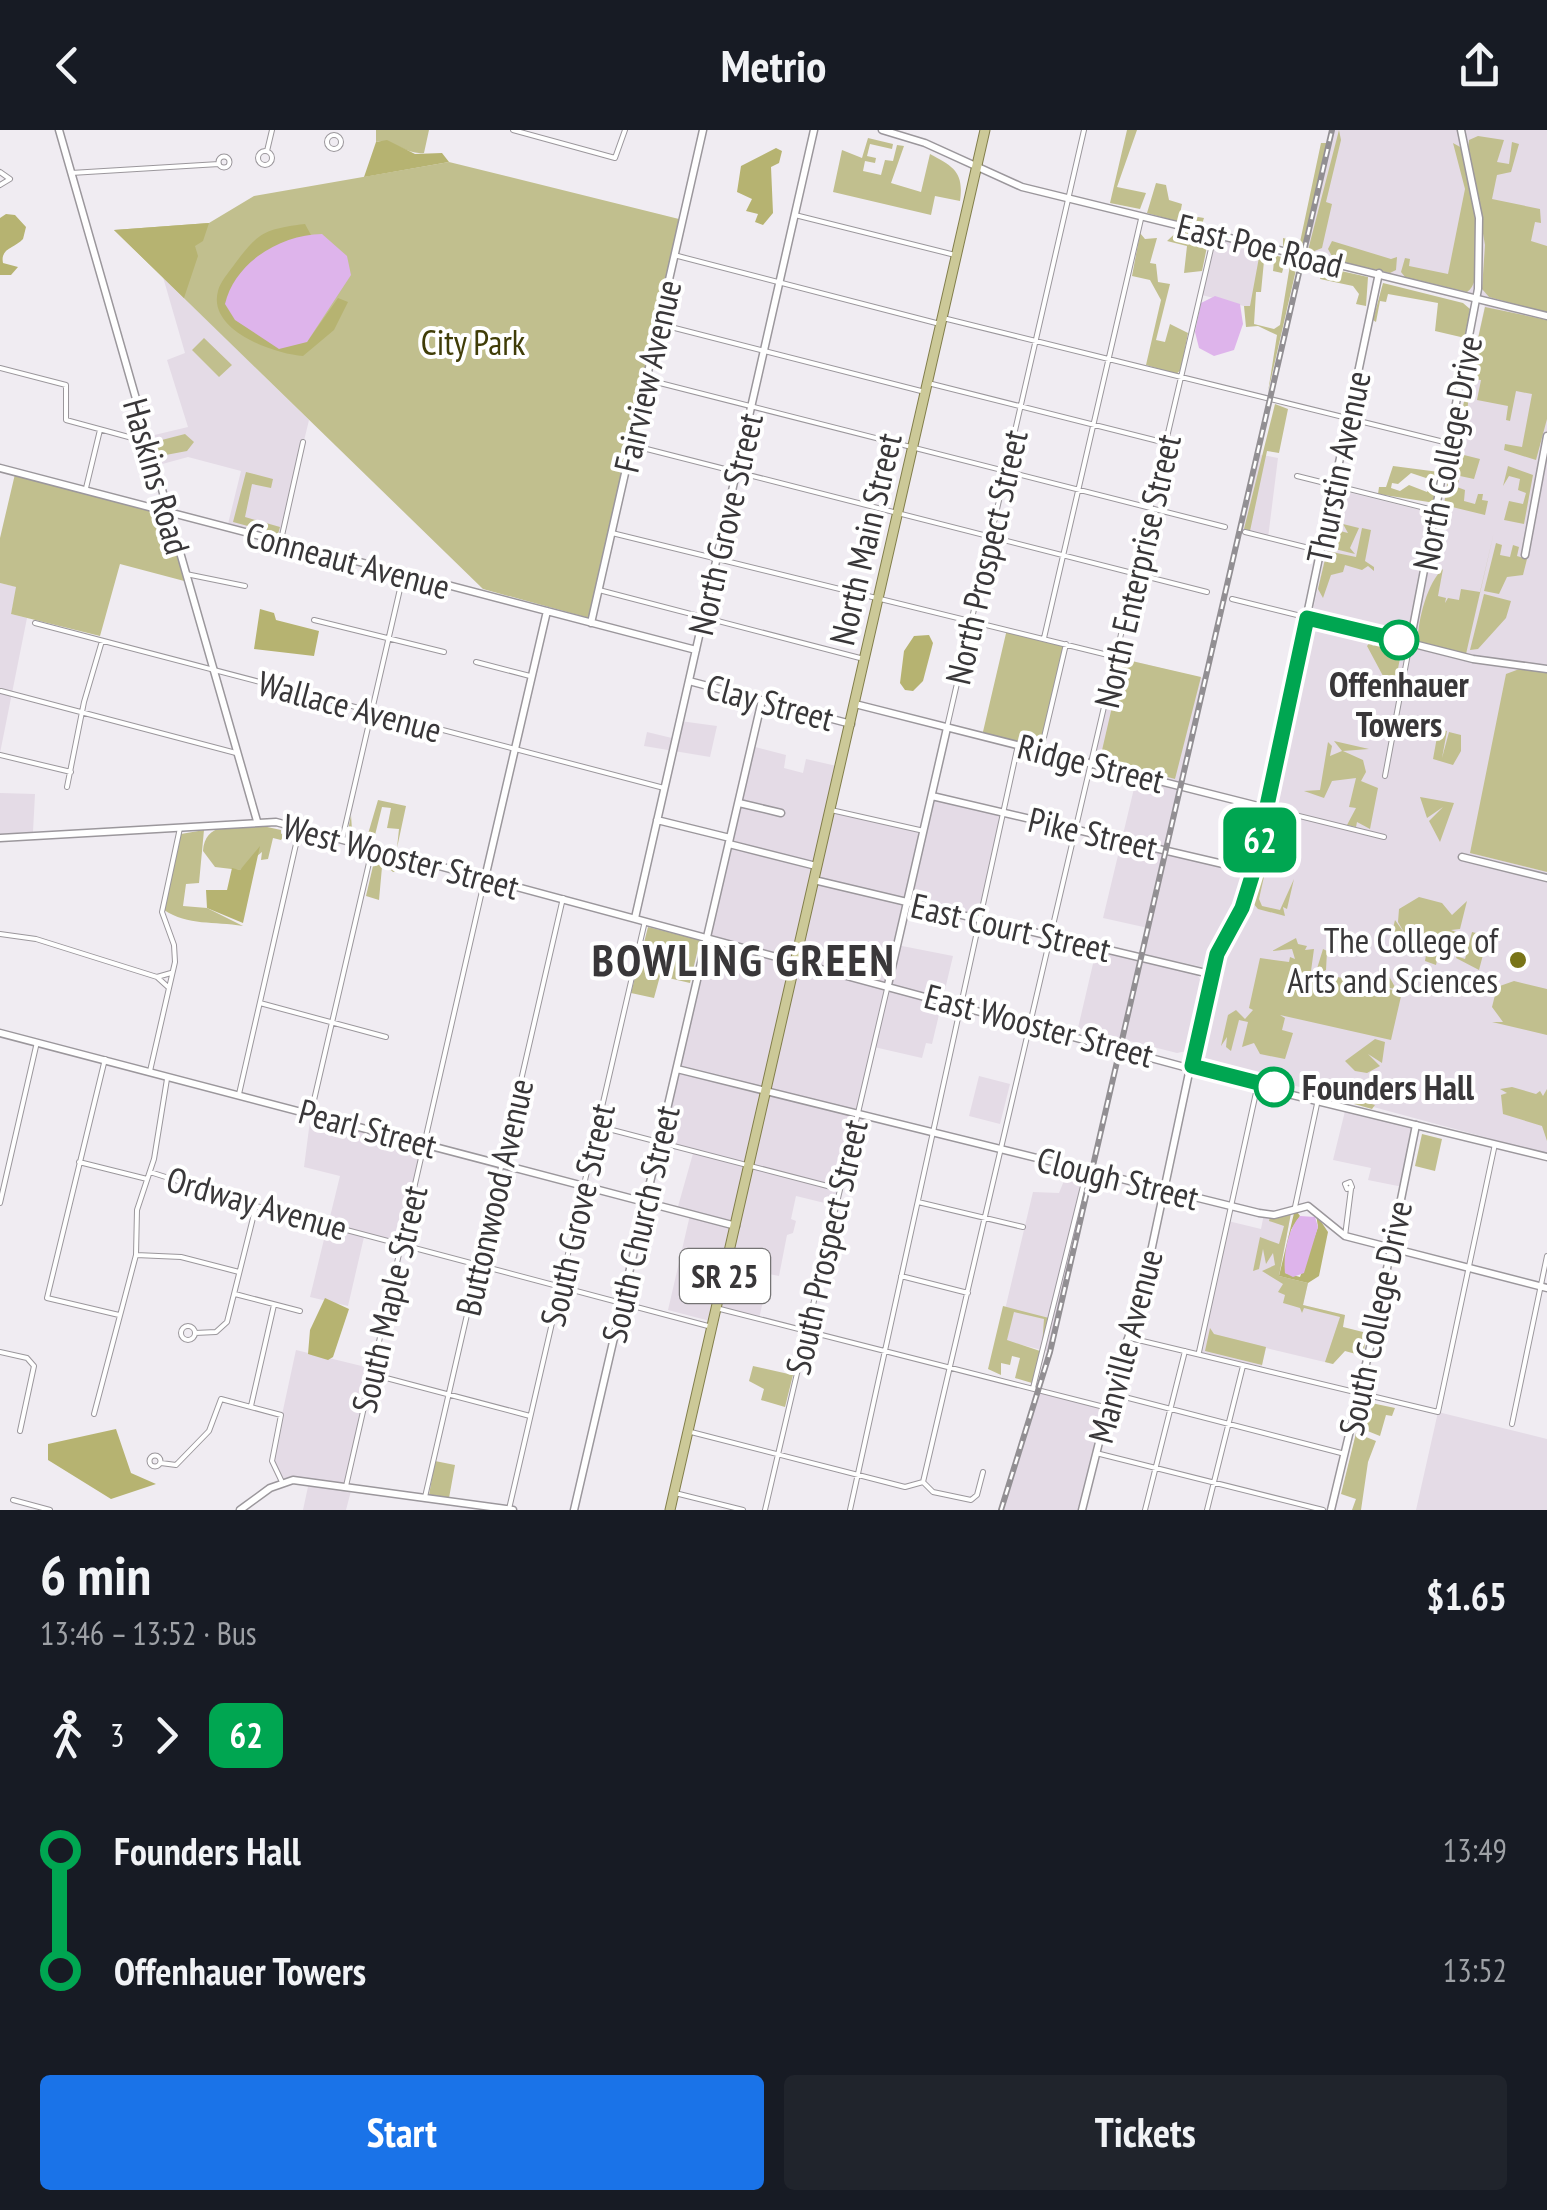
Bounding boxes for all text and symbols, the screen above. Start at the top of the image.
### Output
text: Metrio [721,36,826,94]
icon: back [40,38,95,93]
icon: share [1452,38,1507,93]
street label: East Poe Road [1172,202,1348,288]
street label: Fairview Avenue [603,275,691,477]
park label: City Park [421,319,526,365]
street label: North College Drive [1402,332,1492,574]
street label: Thurstin Avenue [1295,367,1381,567]
street label: Haskins Road [113,393,201,559]
street label: North Grove Street [677,408,773,639]
street label: North Prospect Street [934,425,1038,689]
street label: North Main Street [818,428,912,649]
street label: North Enterprise Street [1083,429,1191,712]
street label: Conneaut Avenue [241,511,455,609]
marker: Offenhauer Towers [1380,621,1418,659]
street label: Wallace Avenue [253,659,447,753]
place label: Offenhauer Towers [1329,661,1470,747]
street label: Clay Street [701,663,839,741]
street label: Ridge Street [1013,723,1169,803]
street label: Pike Street [1024,796,1162,870]
street label: West Wooster Street [278,802,524,910]
line badge: 62 [1215,808,1305,872]
text: 62 [1243,817,1277,863]
street label: East Court Street [907,882,1116,972]
place label: The College of Arts and Sciences [1287,917,1500,1003]
district label: BOWLING GREEN [592,930,896,988]
marker: The College of Arts and Sciences [1507,949,1529,971]
street label: East Wooster Street [920,972,1159,1078]
place label: Founders Hall [1302,1064,1474,1110]
marker: Founders Hall [1255,1068,1293,1106]
street label: Buttonwood Avenue [444,1074,544,1320]
street label: Pearl Street [294,1088,442,1169]
street label: South Grove Street [529,1099,625,1331]
street label: South Church Street [590,1101,690,1347]
street label: South Prospect Street [774,1115,878,1379]
street label: Clough Street [1032,1136,1204,1220]
street label: Ordway Avenue [161,1155,353,1251]
street label: South Maple Street [341,1181,438,1417]
street label: South College Drive [1328,1196,1422,1440]
street label: Manville Avenue [1077,1244,1173,1448]
road number: SR 25 [680,1249,770,1303]
text: 6 min [40,1539,151,1610]
text: $1.65 [1426,1571,1507,1620]
text: 13:46 – 13:52 · Bus [40,1612,257,1654]
icon: walk [40,1708,95,1763]
icon: forward [139,1708,194,1763]
text: 62 [229,1712,263,1758]
text: 3 [110,1714,124,1756]
text: Founders Hall [114,1826,301,1875]
text: 13:49 [1443,1829,1507,1871]
text: Offenhauer Towers [114,1946,366,1995]
text: 13:52 [1443,1949,1507,1991]
button: Start [40,2075,764,2190]
button: Tickets [784,2075,1507,2190]

